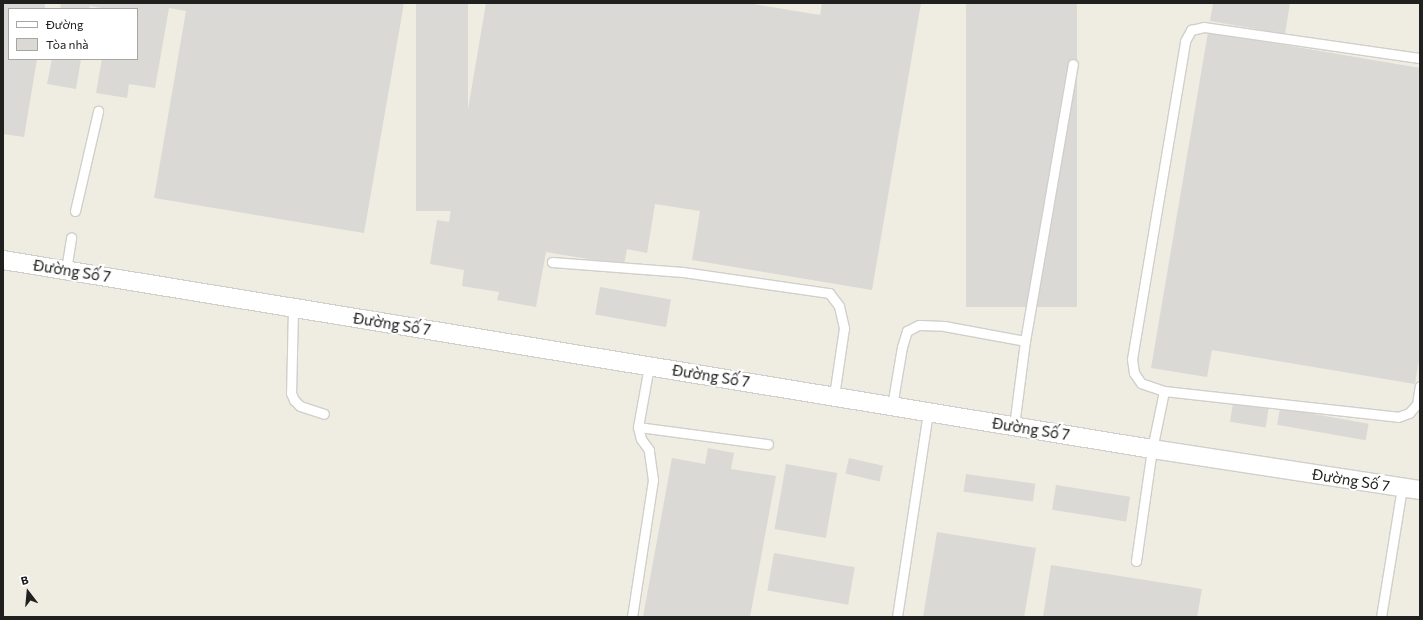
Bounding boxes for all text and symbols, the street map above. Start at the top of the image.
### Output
legend [8,8,138,60]
text: Đường [46,17,83,31]
text: Tòa nhà [46,37,88,51]
street label: Đường Số 7 [32,256,112,286]
street label: Đường Số 7 [352,309,432,339]
street label: Đường Số 7 [671,361,751,391]
street label: Đường Số 7 [991,414,1071,444]
street label: Đường Số 7 [1311,465,1391,495]
north arrow [8,572,48,612]
text: B [19,573,30,587]

